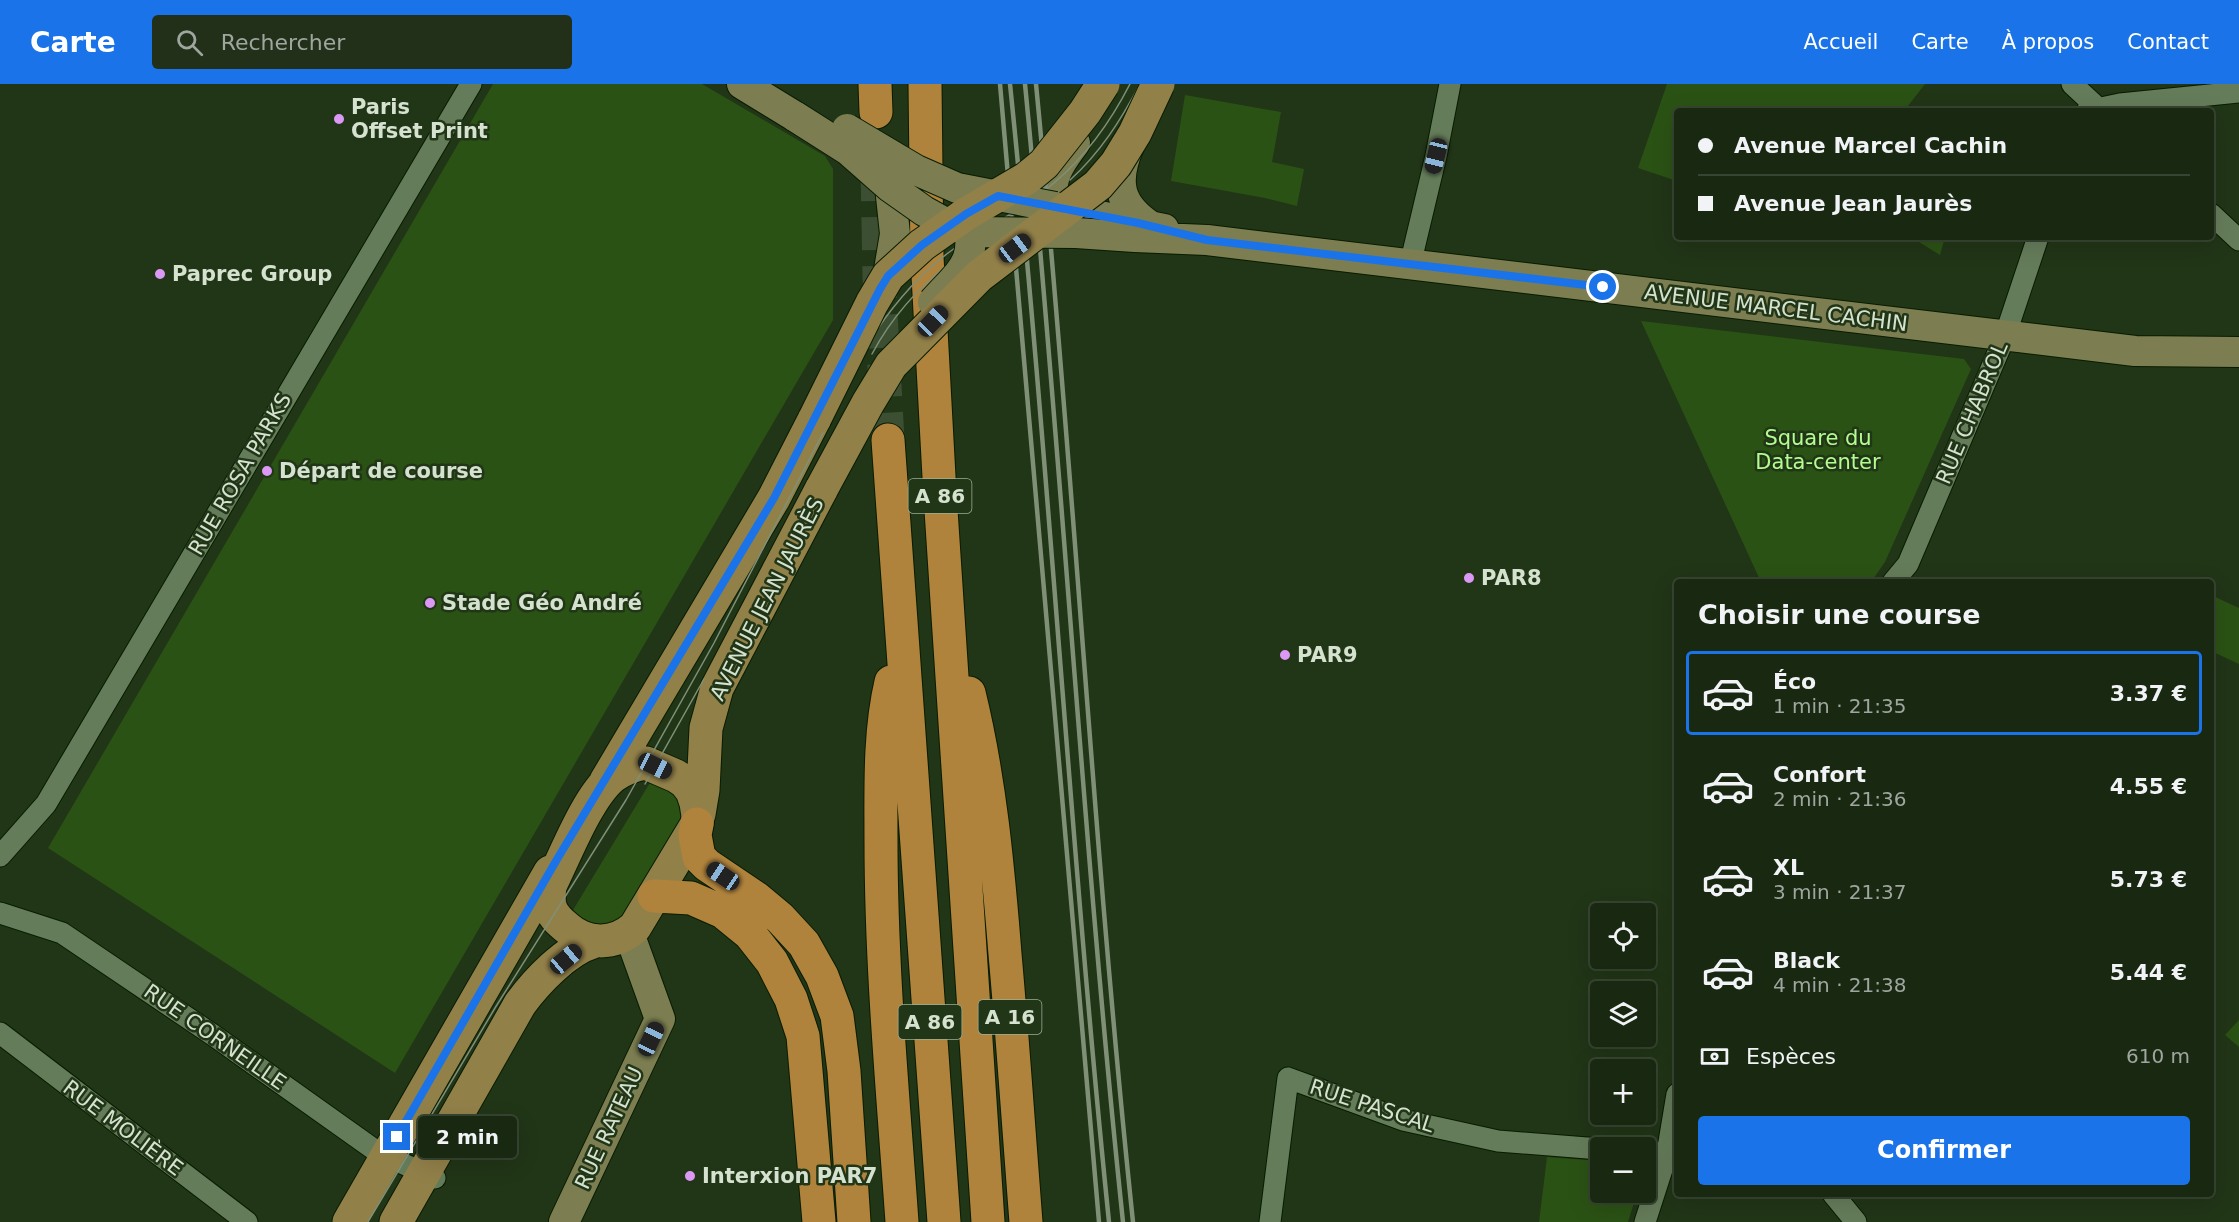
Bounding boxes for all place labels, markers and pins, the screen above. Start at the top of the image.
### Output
place label: Paris Offset Print [351,95,488,143]
marker: Paris Offset Print [332,112,346,126]
place label: Paprec Group [172,262,332,286]
marker: Paprec Group [153,267,167,281]
place label: Départ de course [279,459,483,483]
marker: Départ de course [260,464,274,478]
place label: PAR8 [1481,566,1542,590]
marker: PAR8 [1462,571,1476,585]
place label: Stade Géo André [442,591,642,615]
marker: Stade Géo André [423,596,437,610]
place label: PAR9 [1297,643,1358,667]
marker: PAR9 [1278,648,1292,662]
place label: Interxion PAR7 [702,1164,877,1188]
marker: Interxion PAR7 [683,1169,697,1183]

